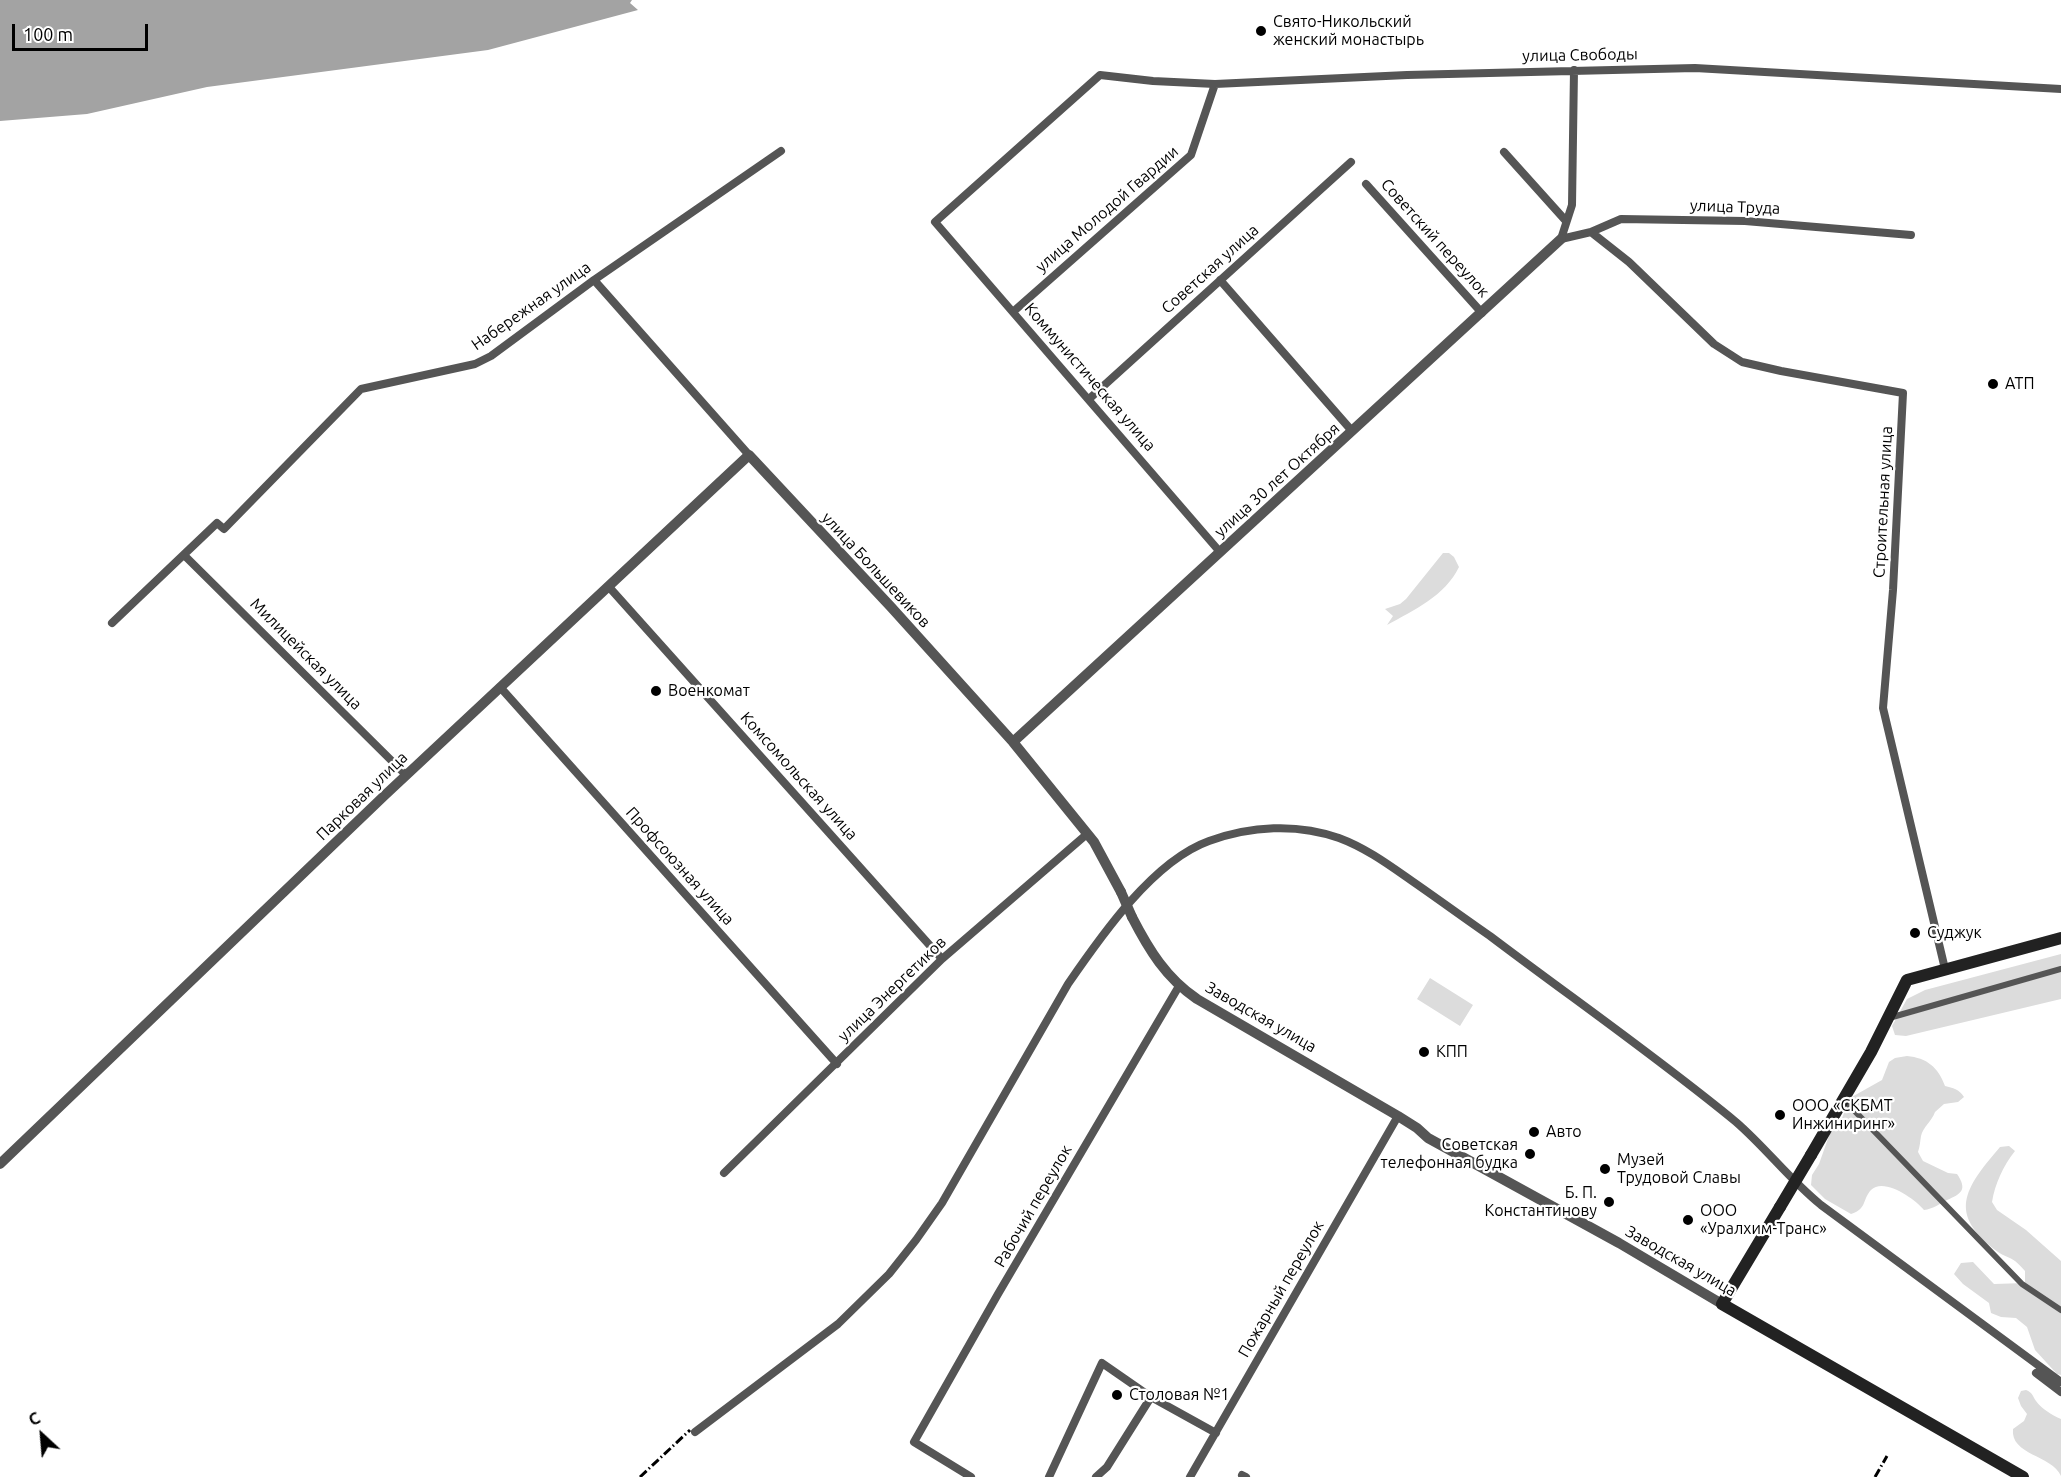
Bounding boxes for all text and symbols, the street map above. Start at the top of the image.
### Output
scale bar [15,12,152,50]
place label: Свято-Никольский женский монастырь [1273,12,1424,50]
text: 100 m [23,24,73,44]
marker: Свято-Никольский женский монастырь [1254,24,1268,38]
street label: улица Свободы [1522,44,1638,66]
street label: улица Молодой Гвардии [1032,142,1182,276]
street label: Советский переулок [1377,175,1493,301]
street label: улица Труда [1690,196,1780,218]
street label: Советская улица [1158,220,1262,318]
street label: Набережная улица [468,258,594,354]
street label: Коммунистическая улица [1020,299,1160,455]
place label: АТП [2005,374,2035,394]
marker: АТП [1986,377,2000,391]
street label: улица 30 лет Октября [1210,419,1344,541]
street label: Строительная улица [1869,426,1897,578]
street label: улица Большевиков [818,508,934,632]
street label: Милицейская улица [246,594,366,714]
place label: Военкомат [668,681,750,701]
marker: Военкомат [649,684,663,698]
street label: Комсомольская улица [736,708,862,844]
street label: Парковая улица [313,748,411,844]
street label: Профсоюзная улица [622,803,738,929]
place label: Суджук [1927,923,1982,943]
marker: Суджук [1908,926,1922,940]
street label: улица Энергетиков [834,933,950,1045]
street label: Заводская улица [1202,978,1320,1056]
place label: КПП [1436,1042,1468,1062]
marker: КПП [1417,1045,1431,1059]
place label: ООО «СКБМТ Инжиниринг» [1792,1096,1895,1134]
marker: ООО «СКБМТ Инжиниринг» [1773,1108,1787,1122]
place label: Авто [1546,1122,1582,1142]
marker: Авто [1527,1125,1541,1139]
place label: Советская телефонная будка [1381,1135,1518,1173]
street label: Рабочий переулок [990,1141,1076,1271]
marker: Советская телефонная будка [1523,1147,1537,1161]
place label: Музей Трудовой Славы [1617,1150,1741,1188]
marker: Музей Трудовой Славы [1598,1162,1612,1176]
place label: Б. П. Константинову [1485,1183,1597,1221]
marker: Б. П. Константинову [1602,1195,1616,1209]
place label: ООО «Уралхим-Транс» [1700,1201,1827,1239]
marker: ООО «Уралхим-Транс» [1681,1213,1695,1227]
street label: Пожарный переулок [1234,1217,1328,1361]
street label: Заводская улица [1622,1222,1740,1300]
place label: Столовая №1 [1129,1385,1230,1405]
marker: Столовая №1 [1110,1388,1124,1402]
north arrow [12,1405,72,1465]
text: С [26,1408,43,1429]

